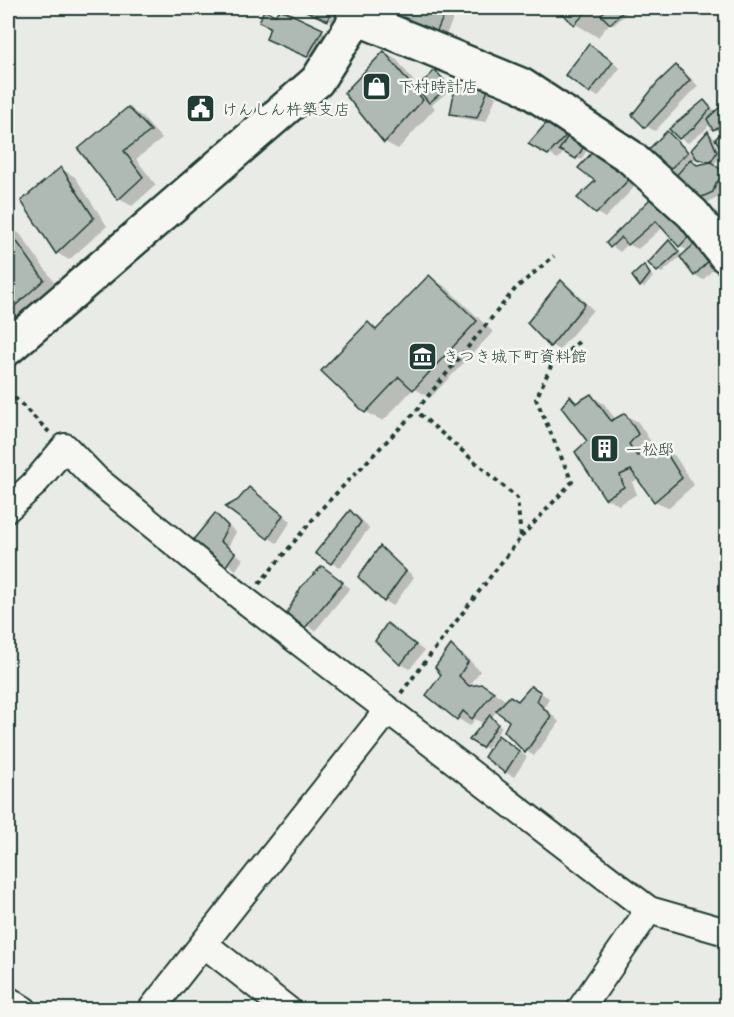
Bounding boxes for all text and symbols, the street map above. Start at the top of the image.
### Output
shop icon: 下村時計店 [361,70,393,102]
place label: 下村時計店 [398,77,478,97]
public building icon: けんしん杵築支店 [185,93,217,125]
place label: けんしん杵築支店 [222,100,350,120]
museum icon: きつき城下町資料館 [406,340,438,372]
place label: きつき城下町資料館 [443,347,587,367]
building icon: 一松邸 [589,433,621,465]
place label: 一松邸 [626,440,674,460]

